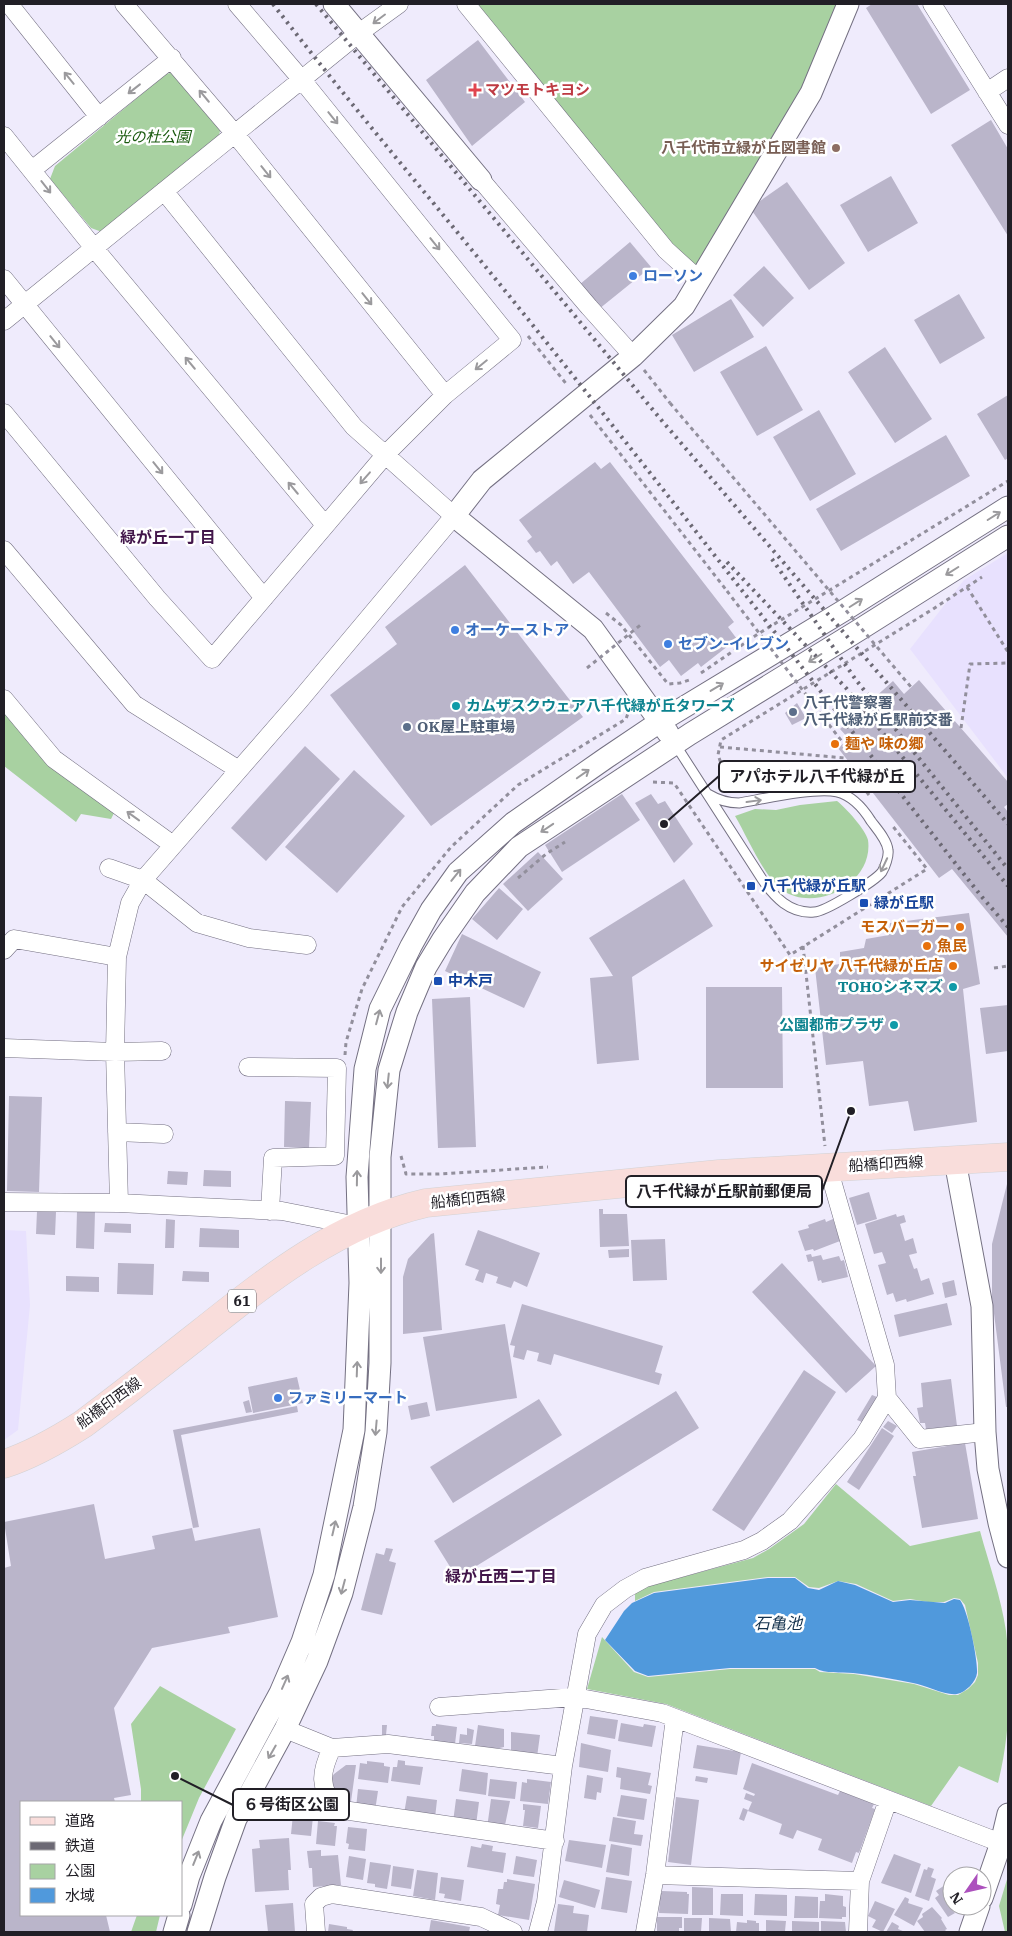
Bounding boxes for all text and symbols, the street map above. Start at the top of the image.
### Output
one-way arrow [373,13,386,24]
one-way arrow [63,72,74,85]
place label: マツモトキヨシ [485,80,590,99]
one-way arrow [128,83,141,94]
marker: マツモトキヨシ [469,84,481,96]
one-way arrow [198,90,210,103]
one-way arrow [327,111,338,124]
park label: 光の杜公園 [115,127,192,146]
place label: 八千代市立緑が丘図書館 [661,138,826,157]
marker: 八千代市立緑が丘図書館 [830,142,842,154]
one-way arrow [260,165,271,178]
one-way arrow [41,180,51,194]
one-way arrow [429,237,440,250]
place label: ローソン [643,266,703,285]
marker: ローソン [627,270,639,282]
one-way arrow [362,292,373,305]
one-way arrow [49,335,60,348]
one-way arrow [184,357,195,370]
one-way arrow [475,360,488,371]
one-way arrow [152,461,163,474]
one-way arrow [359,472,371,485]
one-way arrow [288,482,299,495]
one-way arrow [986,511,1000,521]
district label: 緑が丘一丁目 [120,527,216,547]
one-way arrow [946,567,960,577]
one-way arrow [849,597,863,607]
place label: オーケーストア [465,620,569,639]
marker: オーケーストア [449,624,461,636]
place label: セブン-イレブン [678,634,789,653]
marker: セブン-イレブン [662,638,674,650]
one-way arrow [808,653,822,663]
one-way arrow [709,681,723,691]
place label: 八千代警察署 八千代緑が丘駅前交番 [803,693,953,729]
place label: カムザスクウェア八千代緑が丘タワーズ [466,696,735,715]
marker: カムザスクウェア八千代緑が丘タワーズ [450,700,462,712]
marker: 八千代警察署 八千代緑が丘駅前交番 [787,706,799,718]
place label: OK屋上駐車場 [417,717,515,736]
marker: OK屋上駐車場 [401,721,413,733]
place label: 麺や 味の郷 [845,734,923,753]
marker: 麺や 味の郷 [829,738,841,750]
callout: アパホテル八千代緑が丘 [719,761,915,792]
text: アパホテル八千代緑が丘 [729,766,905,786]
one-way arrow [576,769,590,779]
one-way arrow [746,795,762,805]
one-way arrow [127,811,141,821]
one-way arrow [540,823,554,834]
one-way arrow [878,858,888,873]
one-way arrow [451,869,462,882]
place label: 八千代緑が丘駅 [761,876,866,895]
marker: 八千代緑が丘駅 [745,880,757,892]
place label: 緑が丘駅 [874,893,934,912]
marker: 緑が丘駅 [858,897,870,909]
place label: モスバーガー [860,917,950,936]
marker: モスバーガー [954,921,966,933]
place label: 魚民 [937,936,967,955]
marker: 魚民 [921,940,933,952]
place label: サイゼリヤ 八千代緑が丘店 [760,956,943,975]
marker: サイゼリヤ 八千代緑が丘店 [947,960,959,972]
place label: 中木戸 [448,971,493,990]
marker: 中木戸 [432,975,444,987]
place label: TOHOシネマズ [838,977,943,996]
marker: TOHOシネマズ [947,981,959,993]
one-way arrow [374,1010,384,1026]
place label: 公園都市プラザ [779,1015,884,1034]
marker: 公園都市プラザ [888,1019,900,1031]
one-way arrow [383,1073,393,1089]
street label: 船橋印西線 [848,1152,924,1175]
one-way arrow [352,1170,362,1186]
callout: 八千代緑が丘駅前郵便局 [626,1176,822,1207]
text: 八千代緑が丘駅前郵便局 [636,1181,812,1201]
street label: 船橋印西線 [430,1185,506,1212]
one-way arrow [376,1258,386,1274]
road number: 61 [228,1290,256,1312]
one-way arrow [352,1361,361,1377]
street label: 船橋印西線 [73,1373,145,1432]
place label: ファミリーマート [288,1388,408,1407]
marker: ファミリーマート [272,1392,284,1404]
one-way arrow [371,1420,380,1436]
one-way arrow [330,1520,340,1536]
district label: 緑が丘西二丁目 [445,1566,557,1586]
one-way arrow [338,1579,347,1595]
water label: 石亀池 [754,1613,804,1633]
one-way arrow [280,1675,290,1690]
one-way arrow [266,1744,276,1758]
callout: ６号街区公園 [233,1789,349,1820]
text: ６号街区公園 [243,1794,339,1814]
legend [20,1801,182,1916]
text: 道路 [65,1811,95,1830]
text: 鉄道 [65,1836,95,1855]
one-way arrow [192,1851,201,1866]
text: 公園 [65,1861,95,1880]
north arrow [942,1866,992,1916]
text: 水域 [65,1886,95,1905]
text: N [946,1889,967,1908]

